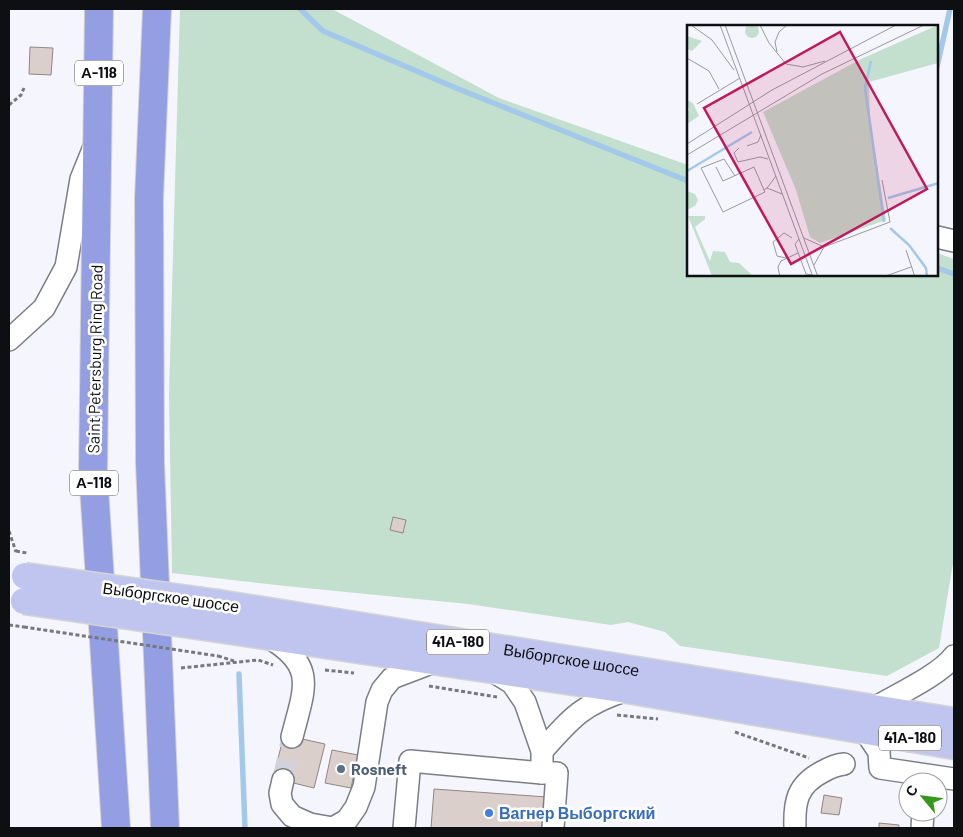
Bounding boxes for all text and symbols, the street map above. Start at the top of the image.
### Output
inset map [687,25,938,276]
road number: А-118 [75,60,123,86]
street label: Saint Petersburg Ring Road [83,264,106,454]
road number: А-118 [70,470,118,496]
street label: Выборгское шоссе [102,578,241,615]
road number: 41А-180 [427,630,489,654]
street label: Выборгское шоссе [502,639,641,679]
road number: 41А-180 [879,726,941,750]
place label: Rosneft [351,759,407,778]
marker: Rosneft [335,763,347,775]
north arrow [898,772,948,822]
text: С [901,782,921,799]
place label: Вагнер Выборгский [499,803,655,822]
marker: Вагнер Выборгский [483,807,495,819]

